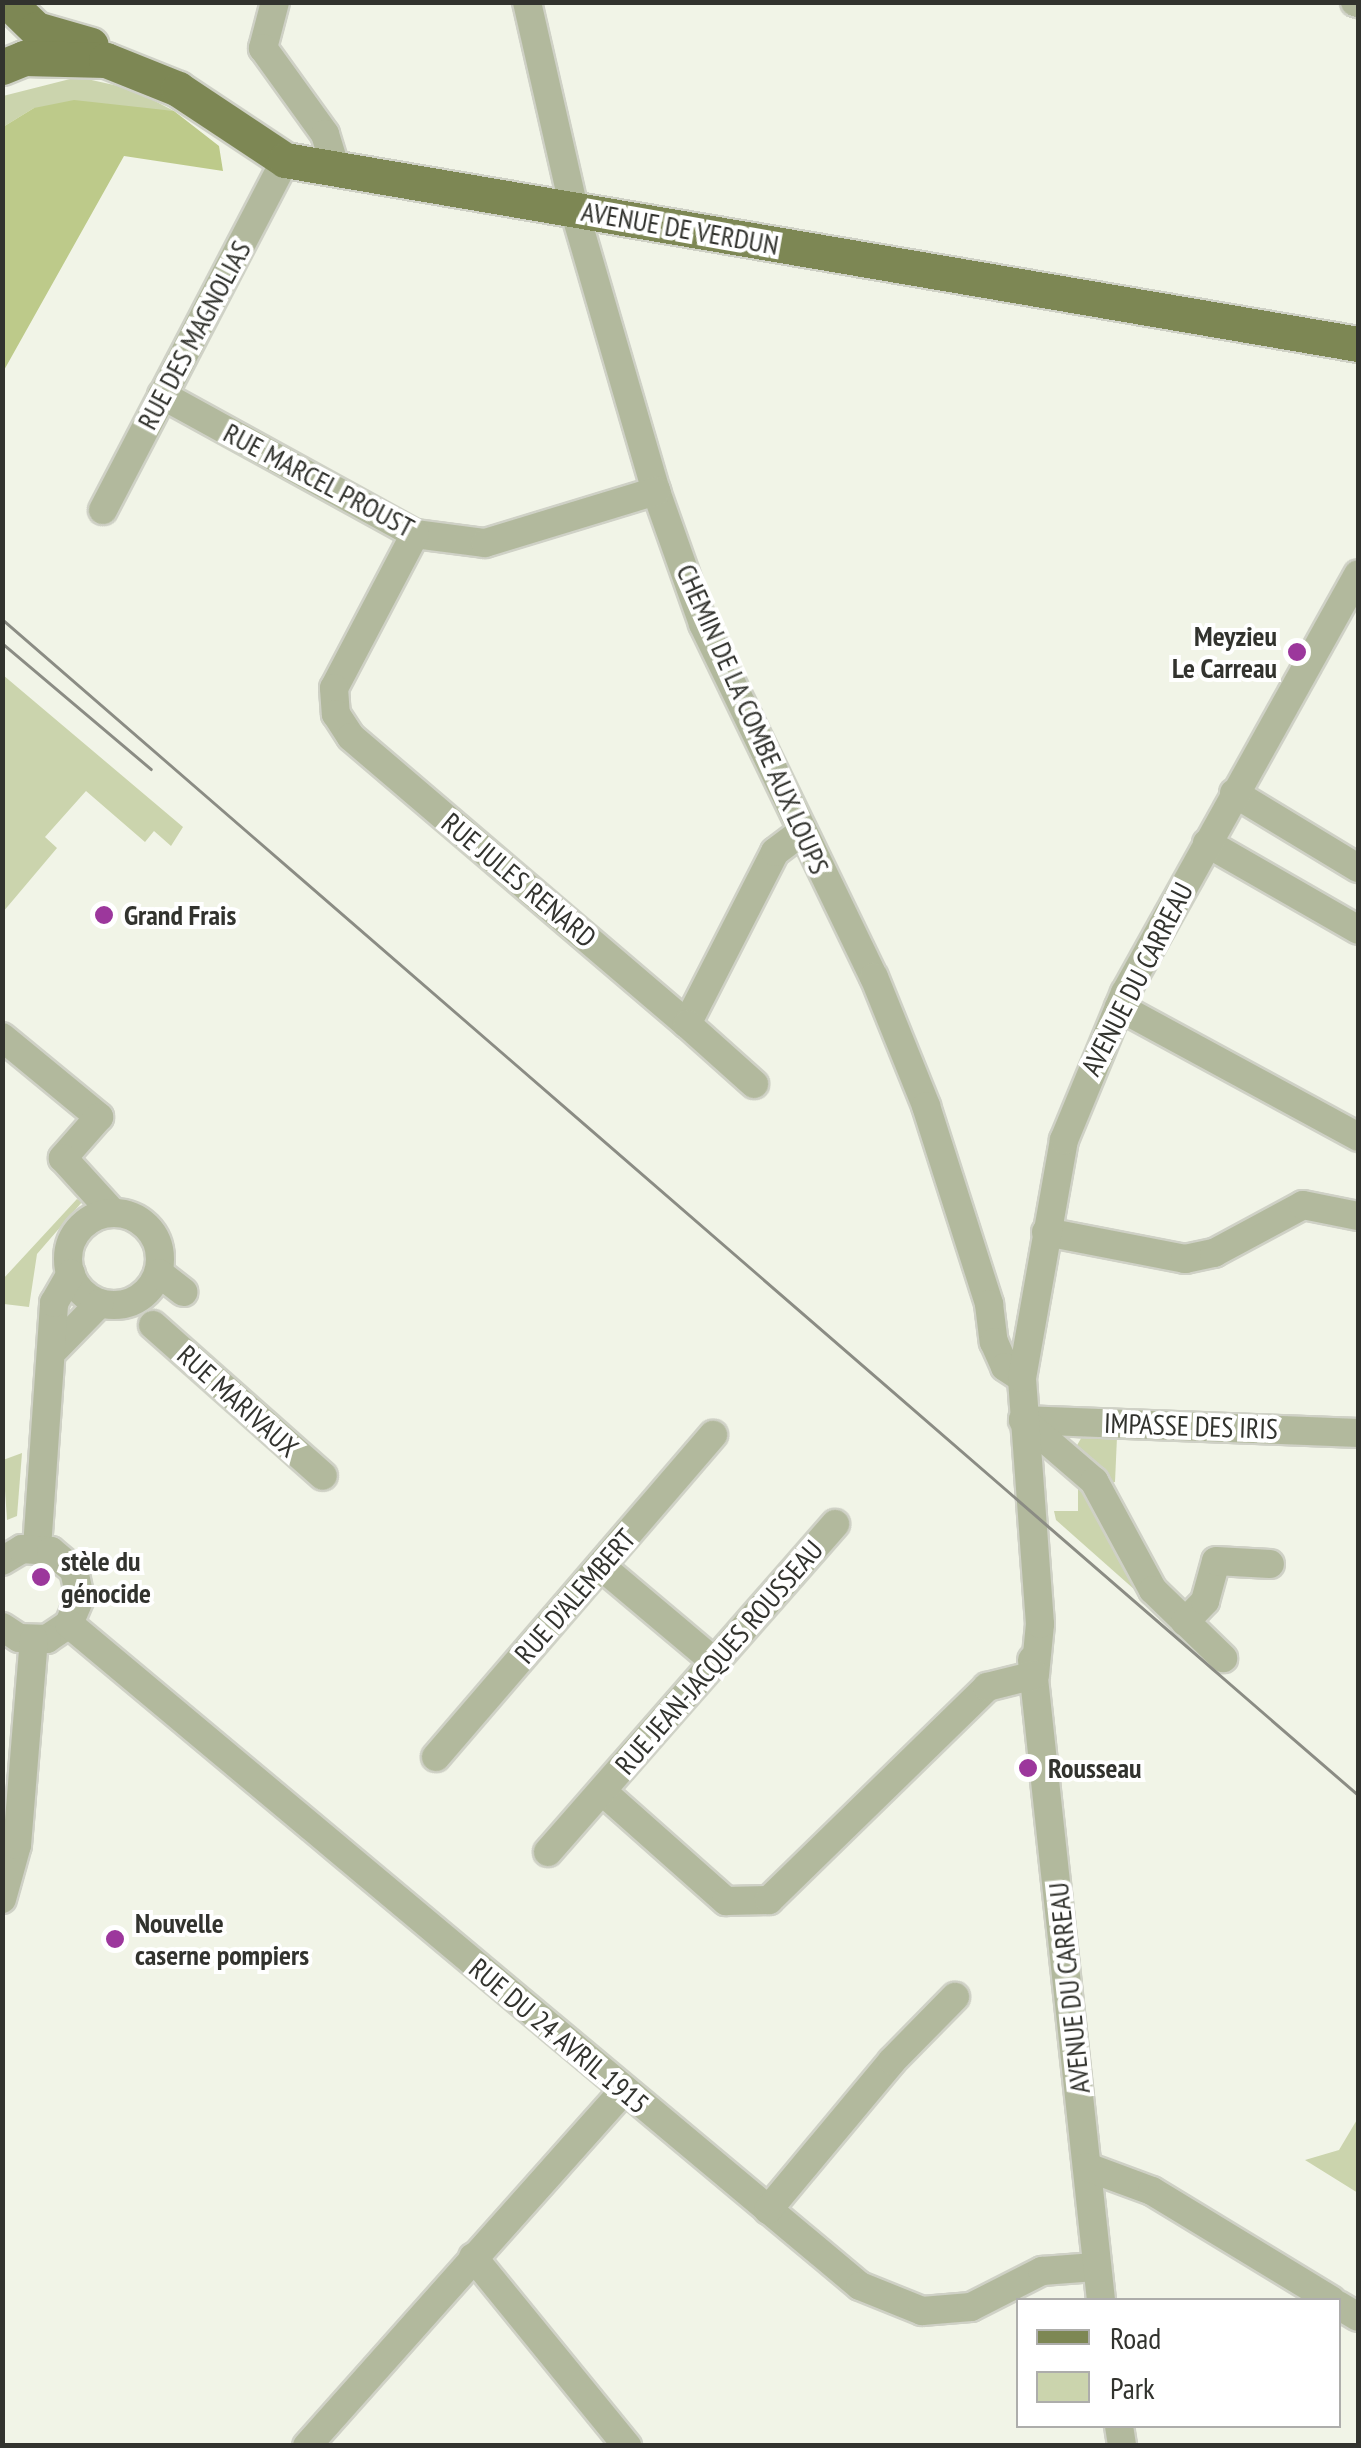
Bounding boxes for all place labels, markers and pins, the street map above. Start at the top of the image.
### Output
place label: Meyzieu Le Carreau [1172,619,1277,685]
marker: Meyzieu Le Carreau [1286,641,1308,663]
place label: Grand Frais [124,898,236,932]
marker: Grand Frais [93,904,115,926]
place label: stèle du génocide [61,1544,151,1610]
marker: stèle du génocide [30,1566,52,1588]
place label: Rousseau [1048,1751,1142,1785]
marker: Rousseau [1017,1757,1039,1779]
place label: Nouvelle caserne pompiers [135,1906,309,1972]
marker: Nouvelle caserne pompiers [104,1928,126,1950]

